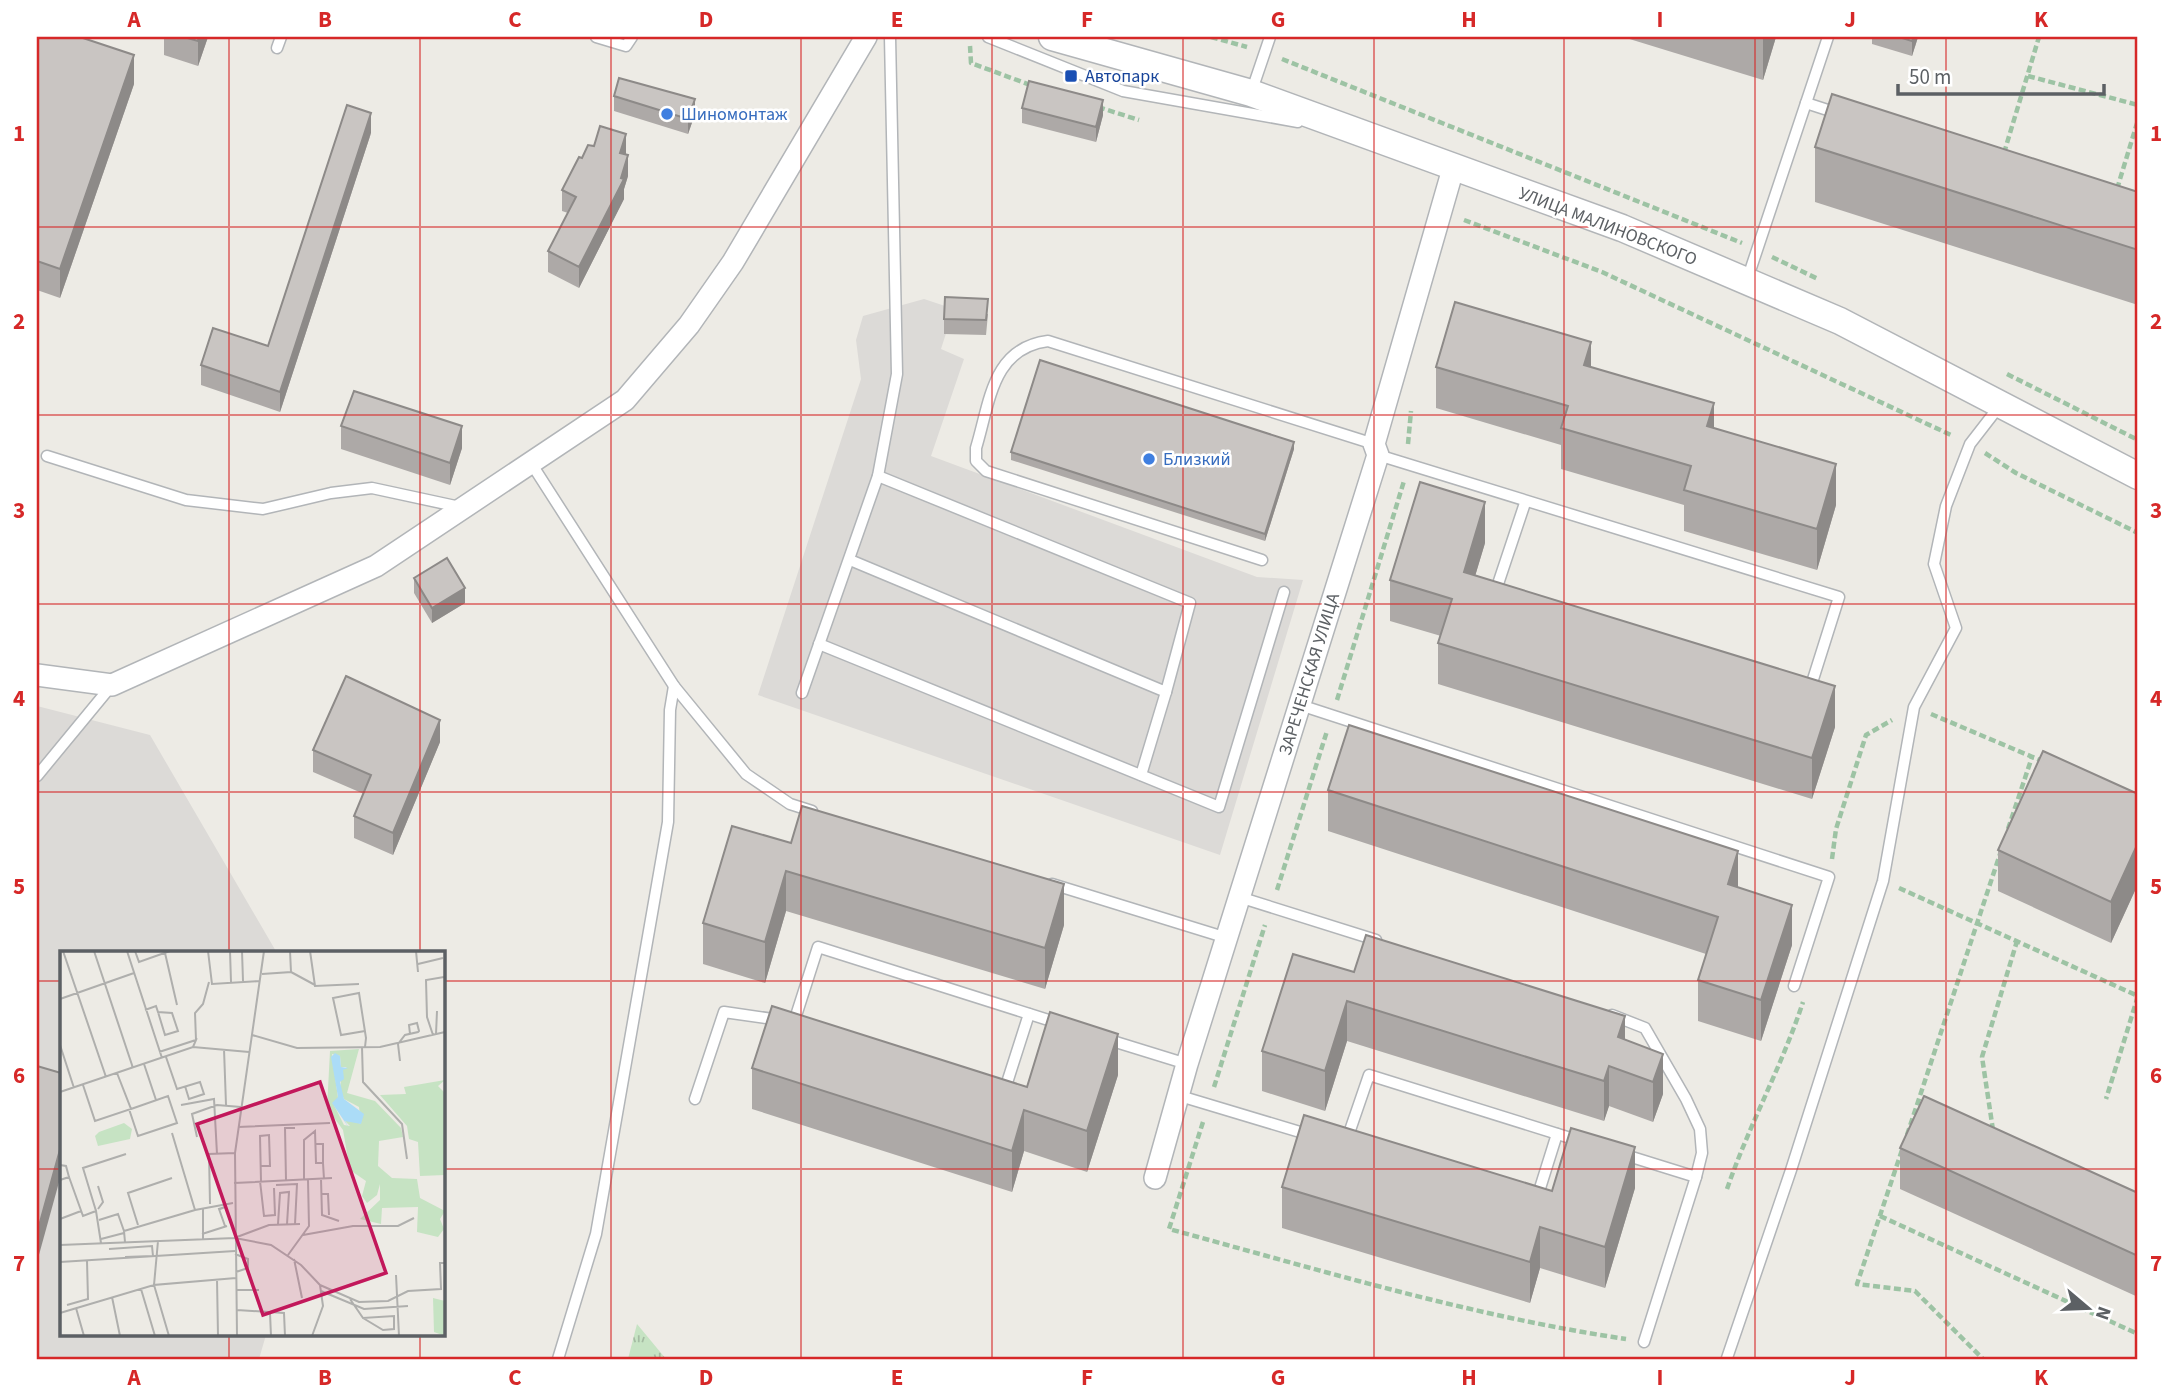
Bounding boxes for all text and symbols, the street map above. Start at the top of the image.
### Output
text: A [126,3,141,36]
text: B [318,3,332,36]
text: C [508,3,522,36]
text: D [699,3,713,36]
text: E [891,3,903,36]
text: F [1081,3,1093,36]
text: G [1271,3,1285,36]
text: H [1461,3,1477,36]
text: I [1657,3,1663,36]
text: J [1844,3,1856,36]
text: K [2034,3,2049,36]
scale bar [1898,52,2105,96]
text: 50 m [1909,62,1951,92]
place label: Автопарк [1085,64,1159,89]
marker: Автопарк [1063,68,1079,84]
place label: Шиномонтаж [681,102,788,127]
marker: Шиномонтаж [659,106,675,122]
text: 1 [13,117,25,150]
text: 1 [2150,117,2162,150]
street label: УЛИЦА МАЛИНОВСКОГО [1515,181,1701,272]
text: 2 [13,305,25,338]
text: 2 [2150,305,2162,338]
place label: Близкий [1163,447,1231,472]
marker: Близкий [1141,451,1157,467]
text: 3 [13,494,25,527]
text: 3 [2150,494,2162,527]
street label: ЗАРЕЧЕНСКАЯ УЛИЦА [1273,590,1346,758]
text: 4 [13,682,25,715]
text: 4 [2150,682,2162,715]
text: 5 [13,870,25,903]
text: 5 [2150,870,2162,903]
inset map [60,951,444,1336]
text: 6 [13,1059,25,1092]
text: 6 [2150,1059,2162,1092]
text: 7 [13,1247,25,1280]
text: 7 [2150,1247,2162,1280]
north arrow [2052,1274,2122,1344]
text: N [2088,1303,2117,1323]
text: A [126,1361,141,1394]
text: B [318,1361,332,1394]
text: C [508,1361,522,1394]
text: D [699,1361,713,1394]
text: E [891,1361,903,1394]
text: F [1081,1361,1093,1394]
text: G [1271,1361,1285,1394]
text: H [1461,1361,1477,1394]
text: I [1657,1361,1663,1394]
text: J [1844,1361,1856,1394]
text: K [2034,1361,2049,1394]

